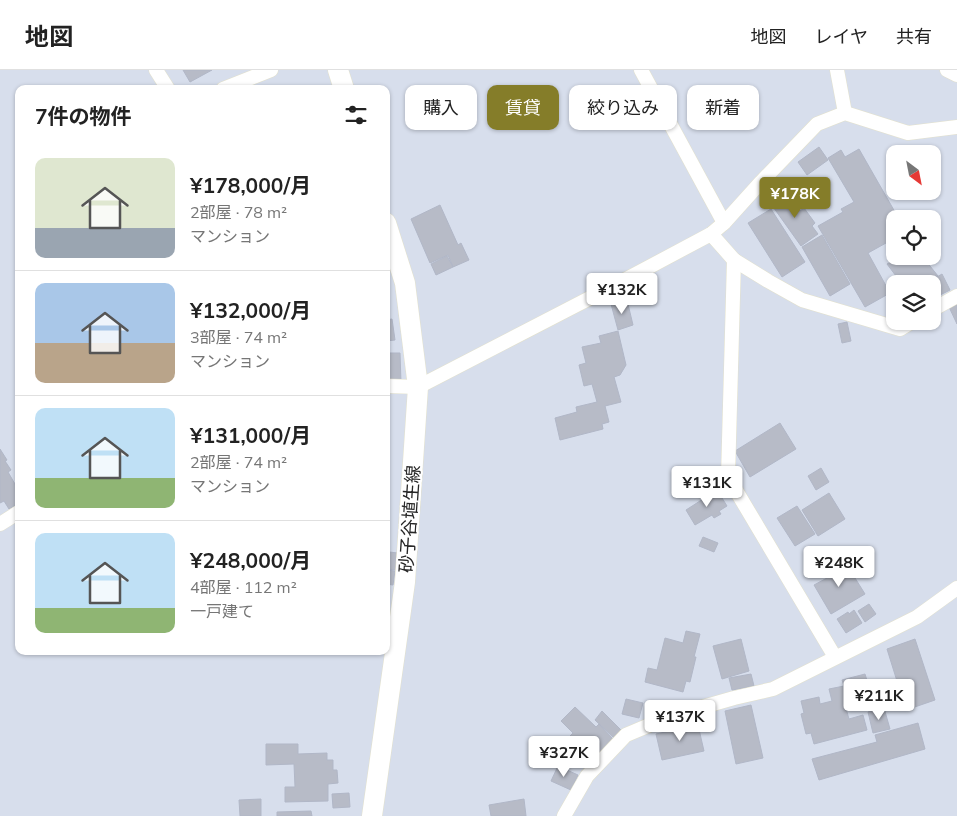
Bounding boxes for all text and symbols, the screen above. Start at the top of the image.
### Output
text: 地図 [25,21,73,51]
text: 地図 [751,25,787,48]
text: レイヤ [815,25,868,48]
text: 共有 [896,25,932,48]
chip: 購入 [405,85,477,130]
chip: 賃貸 [487,85,559,130]
chip: 絞り込み [569,85,677,130]
chip: 新着 [687,85,759,130]
icon: filters [342,101,370,129]
text: 7件の物件 [35,103,132,129]
north arrow [886,145,941,200]
map controls [886,145,941,330]
text: ¥178,000/月 [190,172,311,198]
pin: ¥178K [760,176,830,219]
icon: home [75,178,135,238]
text: ¥178K [770,183,820,203]
text: 2部屋 · 78 m² [190,202,287,222]
button: locate [886,210,941,265]
text: マンション [190,226,270,246]
pin: ¥132K [587,272,657,315]
button: layers [886,275,941,330]
text: ¥132K [597,279,647,299]
text: ¥132,000/月 [190,297,311,323]
icon: home [75,303,135,363]
text: 3部屋 · 74 m² [190,327,287,347]
text: マンション [190,351,270,371]
text: ¥131,000/月 [190,422,311,448]
icon: home [75,428,135,488]
text: 2部屋 · 74 m² [190,452,287,472]
street label: 砂子谷埴生線 [394,464,425,574]
pin: ¥131K [672,466,742,508]
text: ¥131K [682,472,732,492]
text: マンション [190,476,270,496]
pin: ¥248K [804,546,874,588]
text: ¥248,000/月 [190,547,311,573]
text: ¥248K [814,552,864,572]
icon: home [75,553,135,613]
text: 4部屋 · 112 m² [190,577,297,597]
text: 一戸建て [190,601,254,621]
pin: ¥211K [844,678,914,721]
text: ¥211K [854,685,904,705]
pin: ¥137K [645,700,715,742]
text: ¥137K [655,706,705,726]
pin: ¥327K [529,736,599,778]
text: ¥327K [539,742,589,762]

